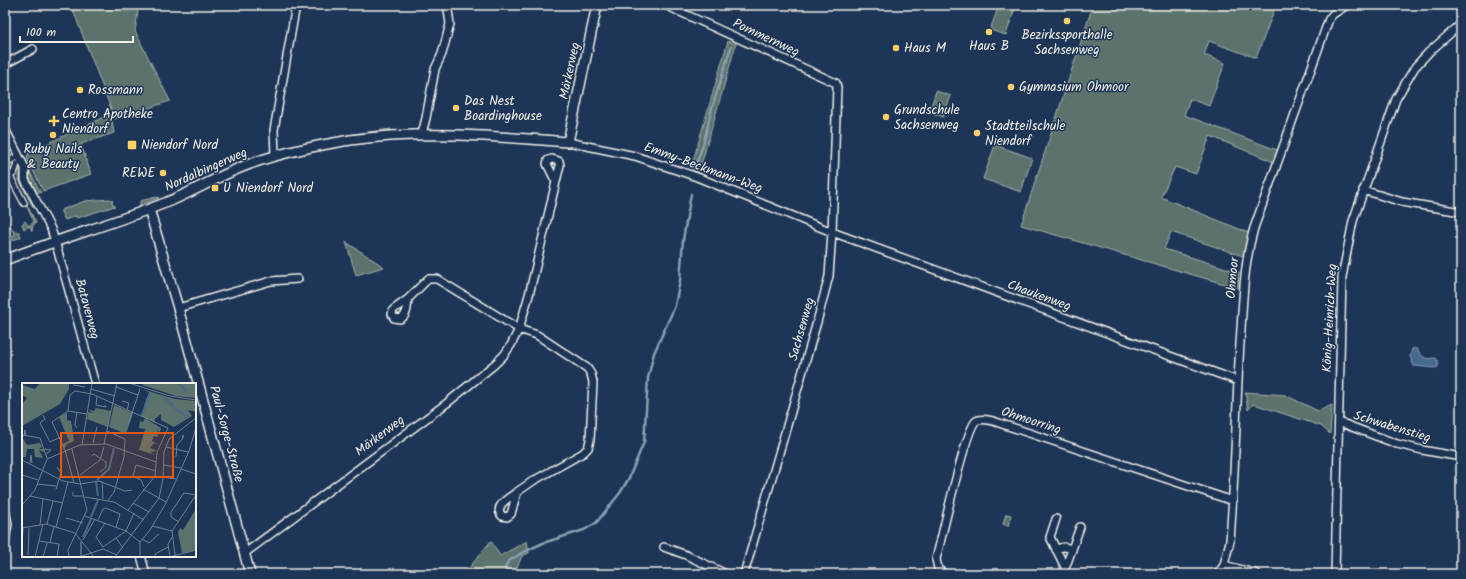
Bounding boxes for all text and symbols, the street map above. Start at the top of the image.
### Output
street label: Pommernweg [729,13,803,63]
marker: Bezirkssporthalle Sachsenweg [1062,16,1072,26]
scale bar [20,18,133,44]
text: 100 m [26,23,57,42]
place label: Bezirkssporthalle Sachsenweg [1021,25,1113,61]
marker: Haus B [984,27,994,37]
place label: Haus B [969,36,1009,57]
place label: Haus M [904,38,947,59]
street label: Märkerweg [554,41,586,101]
marker: Haus M [891,43,901,53]
place label: Gymnasium Ohmoor [1019,77,1129,98]
place label: Rossmann [88,80,143,101]
marker: Gymnasium Ohmoor [1006,82,1016,92]
marker: Rossmann [75,85,85,95]
place label: Das Nest Boardinghouse [464,91,542,127]
place label: Grundschule Sachsenweg [894,100,960,136]
marker: Das Nest Boardinghouse [451,103,461,113]
place label: Centro Apotheke Niendorf [62,104,153,140]
marker: Grundschule Sachsenweg [881,112,891,122]
marker: Centro Apotheke Niendorf [49,116,59,126]
place label: Stadtteilschule Niendorf [985,116,1065,152]
marker: Stadtteilschule Niendorf [972,128,982,138]
marker: Ruby Nails & Beauty [48,130,58,140]
place label: Niendorf Nord [141,135,218,156]
street label: Emmy-Beckmann-Weg [641,137,765,199]
place label: Ruby Nails & Beauty [24,139,83,175]
marker: Niendorf Nord [126,139,138,151]
street label: Nordalbingerweg [161,142,251,198]
place label: REWE [122,163,155,184]
marker: REWE [158,168,168,178]
place label: U Niendorf Nord [223,178,313,199]
marker: U Niendorf Nord [210,183,220,193]
street label: Ohmoor [1221,256,1245,300]
street label: König-Heinrich-Weg [1317,263,1343,373]
street label: Chaukenweg [1004,275,1074,317]
street label: Bataverweg [69,276,105,342]
street label: Sachsenweg [783,295,821,363]
inset map [22,383,196,557]
street label: Paul-Sorge-Straße [203,383,249,485]
street label: Ohmoorring [998,401,1064,441]
street label: Schwabenstieg [1351,405,1433,449]
street label: Märkerweg [351,410,409,462]

